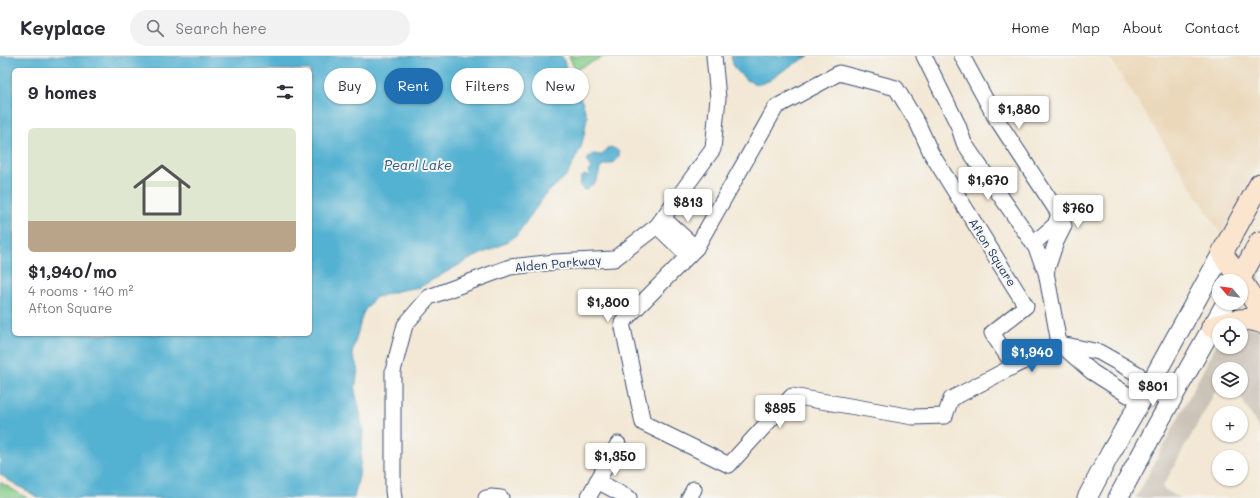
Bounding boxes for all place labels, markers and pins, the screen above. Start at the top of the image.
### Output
pin: $1,880 [986,96,1052,130]
pin: $1,670 [955,167,1021,201]
pin: $813 [664,189,712,223]
pin: $760 [1054,195,1102,229]
pin: $1,800 [575,289,641,323]
pin: $1,940 [999,339,1065,373]
pin: $801 [1129,373,1177,407]
pin: $895 [756,395,804,429]
pin: $1,350 [582,443,648,477]

